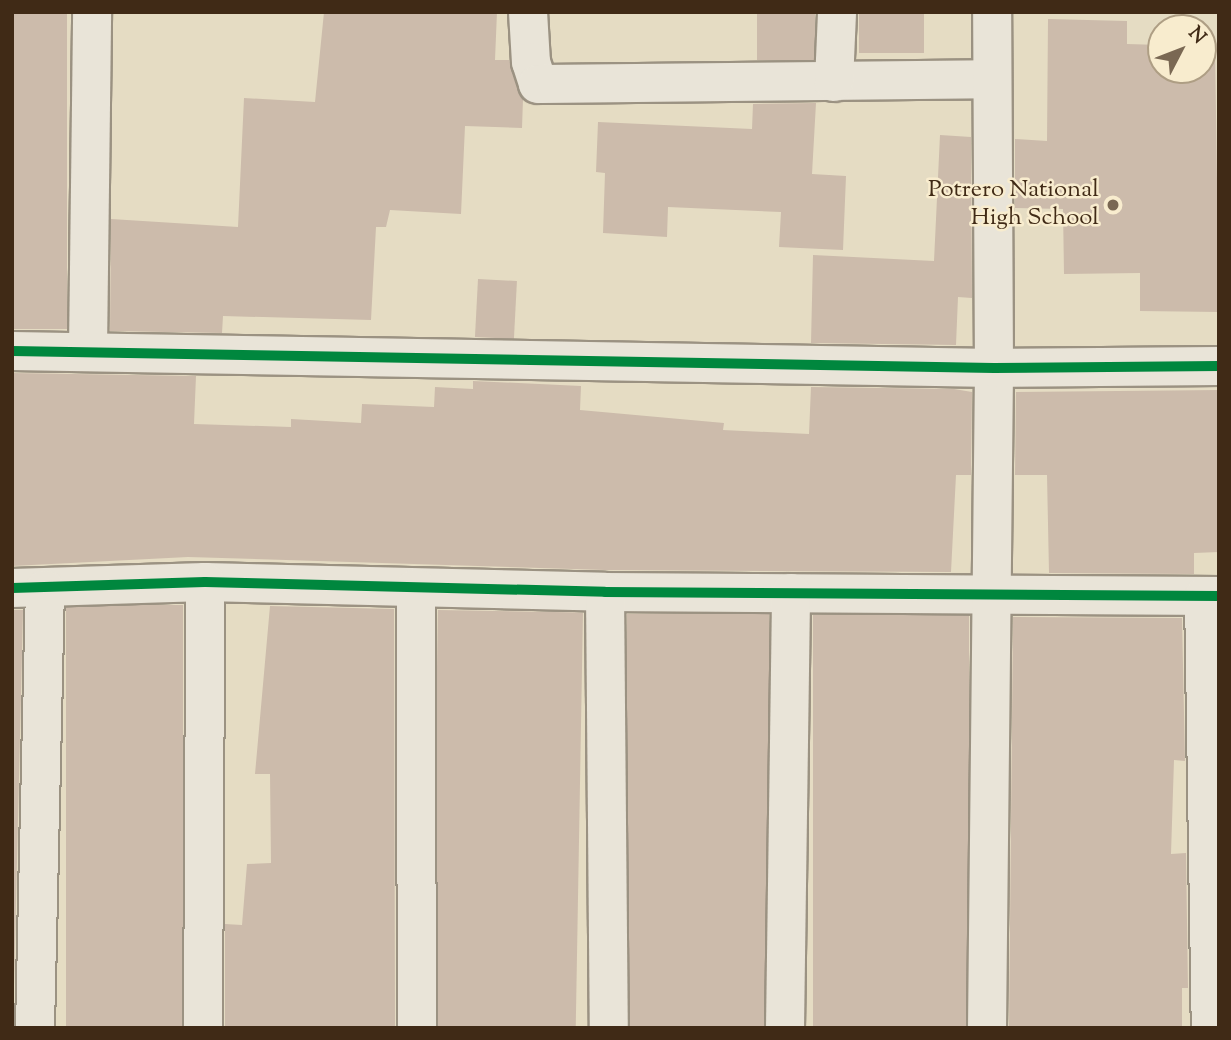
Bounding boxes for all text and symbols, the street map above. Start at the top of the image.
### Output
north arrow [1147,14,1217,84]
text: N [1181,21,1212,51]
place label: Potrero National High School [928,177,1099,233]
marker: Potrero National High School [1105,197,1121,213]

